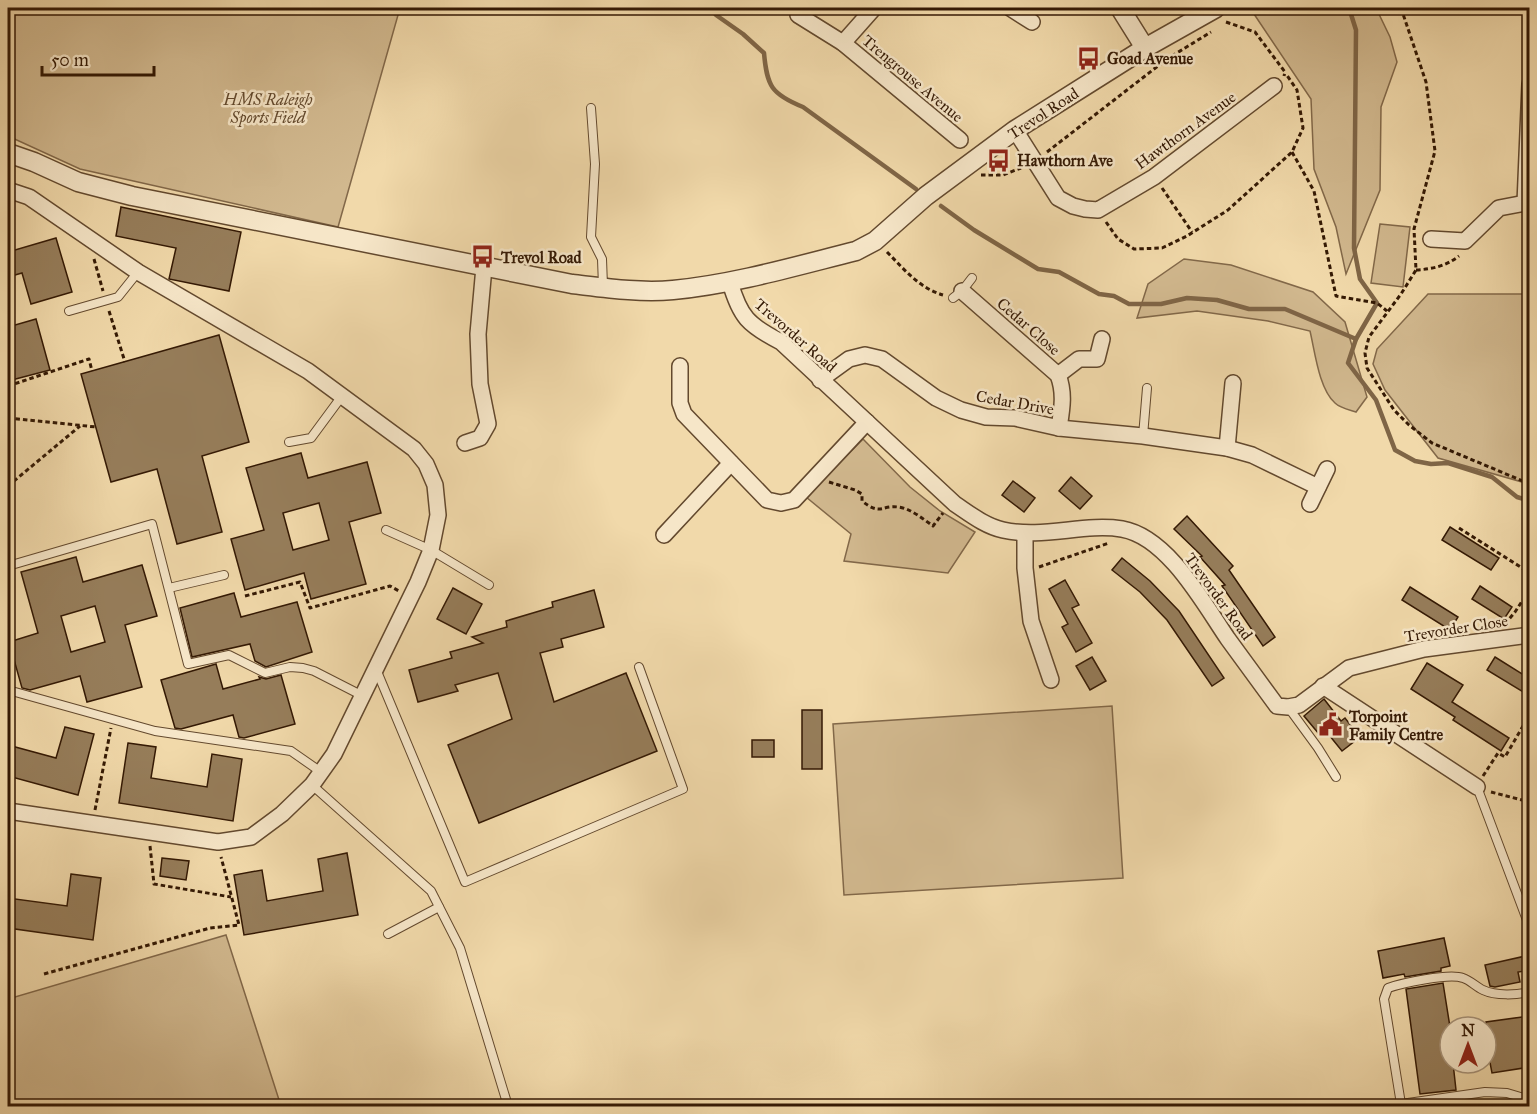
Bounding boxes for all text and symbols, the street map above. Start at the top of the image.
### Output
street label: Trengrouse Avenue [858,31,967,127]
scale bar [42,39,154,77]
bus stop icon: Goad Avenue [1076,45,1102,71]
text: 50 m [51,49,89,71]
place label: Goad Avenue [1107,49,1193,68]
street label: Trevol Road [1004,84,1082,143]
street label: Hawthorn Avenue [1131,87,1240,173]
park label: HMS Raleigh Sports Field [222,90,313,128]
bus stop icon: Hawthorn Ave [986,147,1012,173]
place label: Hawthorn Ave [1017,151,1113,170]
bus stop icon: Trevol Road [470,244,496,270]
place label: Trevol Road [500,248,583,267]
street label: Trevorder Road [751,294,841,376]
street label: Cedar Close [993,294,1064,359]
street label: Cedar Drive [974,386,1056,419]
street label: Trevorder Road [1181,549,1257,644]
street label: Trevorder Close [1403,611,1510,646]
place label: Torpoint Family Centre [1348,707,1443,745]
public building icon: Torpoint Family Centre [1318,712,1344,738]
north arrow [1438,1015,1498,1075]
text: N [1461,1021,1475,1040]

